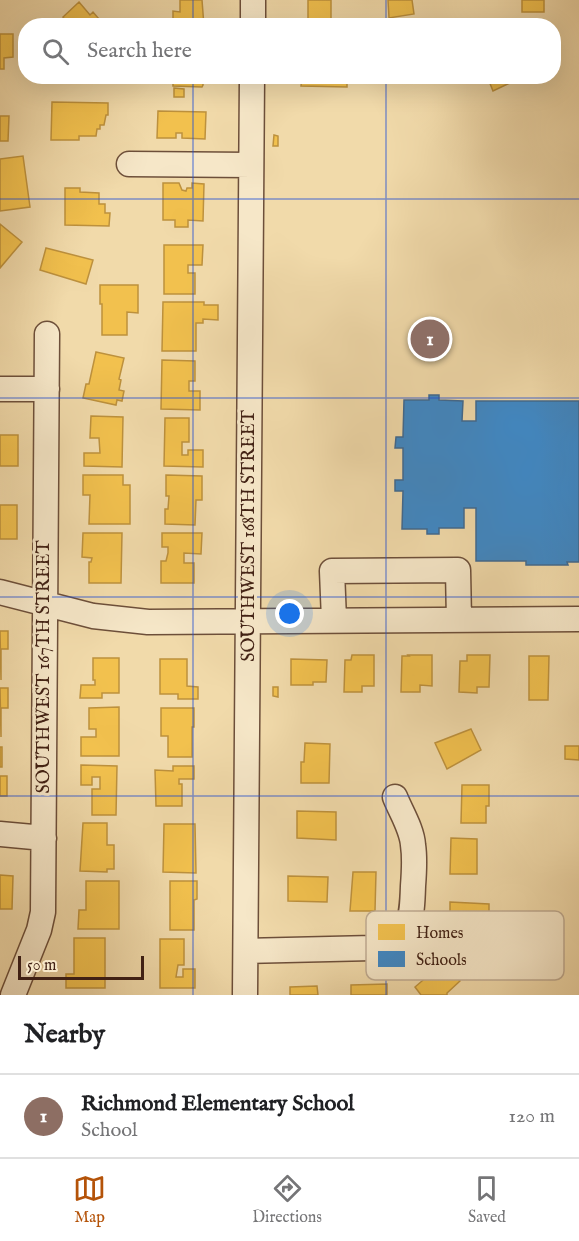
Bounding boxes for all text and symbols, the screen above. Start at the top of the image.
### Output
search box [18,18,561,84]
icon: search [39,35,72,68]
text: Search here [87,37,192,65]
pin: 1 [410,316,450,362]
street label: SOUTHWEST 168TH STREET [238,410,261,662]
street label: SOUTHWEST 167TH STREET [33,540,56,794]
your location [275,599,304,628]
legend [366,911,564,980]
text: Homes [416,924,464,944]
text: Schools [416,951,467,971]
scale bar [18,953,144,980]
text: 50 m [27,956,56,976]
text: Nearby [24,1018,105,1051]
text: Richmond Elementary School [81,1090,354,1118]
text: 1 [40,1104,47,1129]
text: 120 m [509,1104,555,1129]
text: School [81,1118,137,1143]
tab: Map [73,1172,106,1228]
tab: Directions [252,1172,322,1228]
tab: Saved [468,1172,506,1228]

